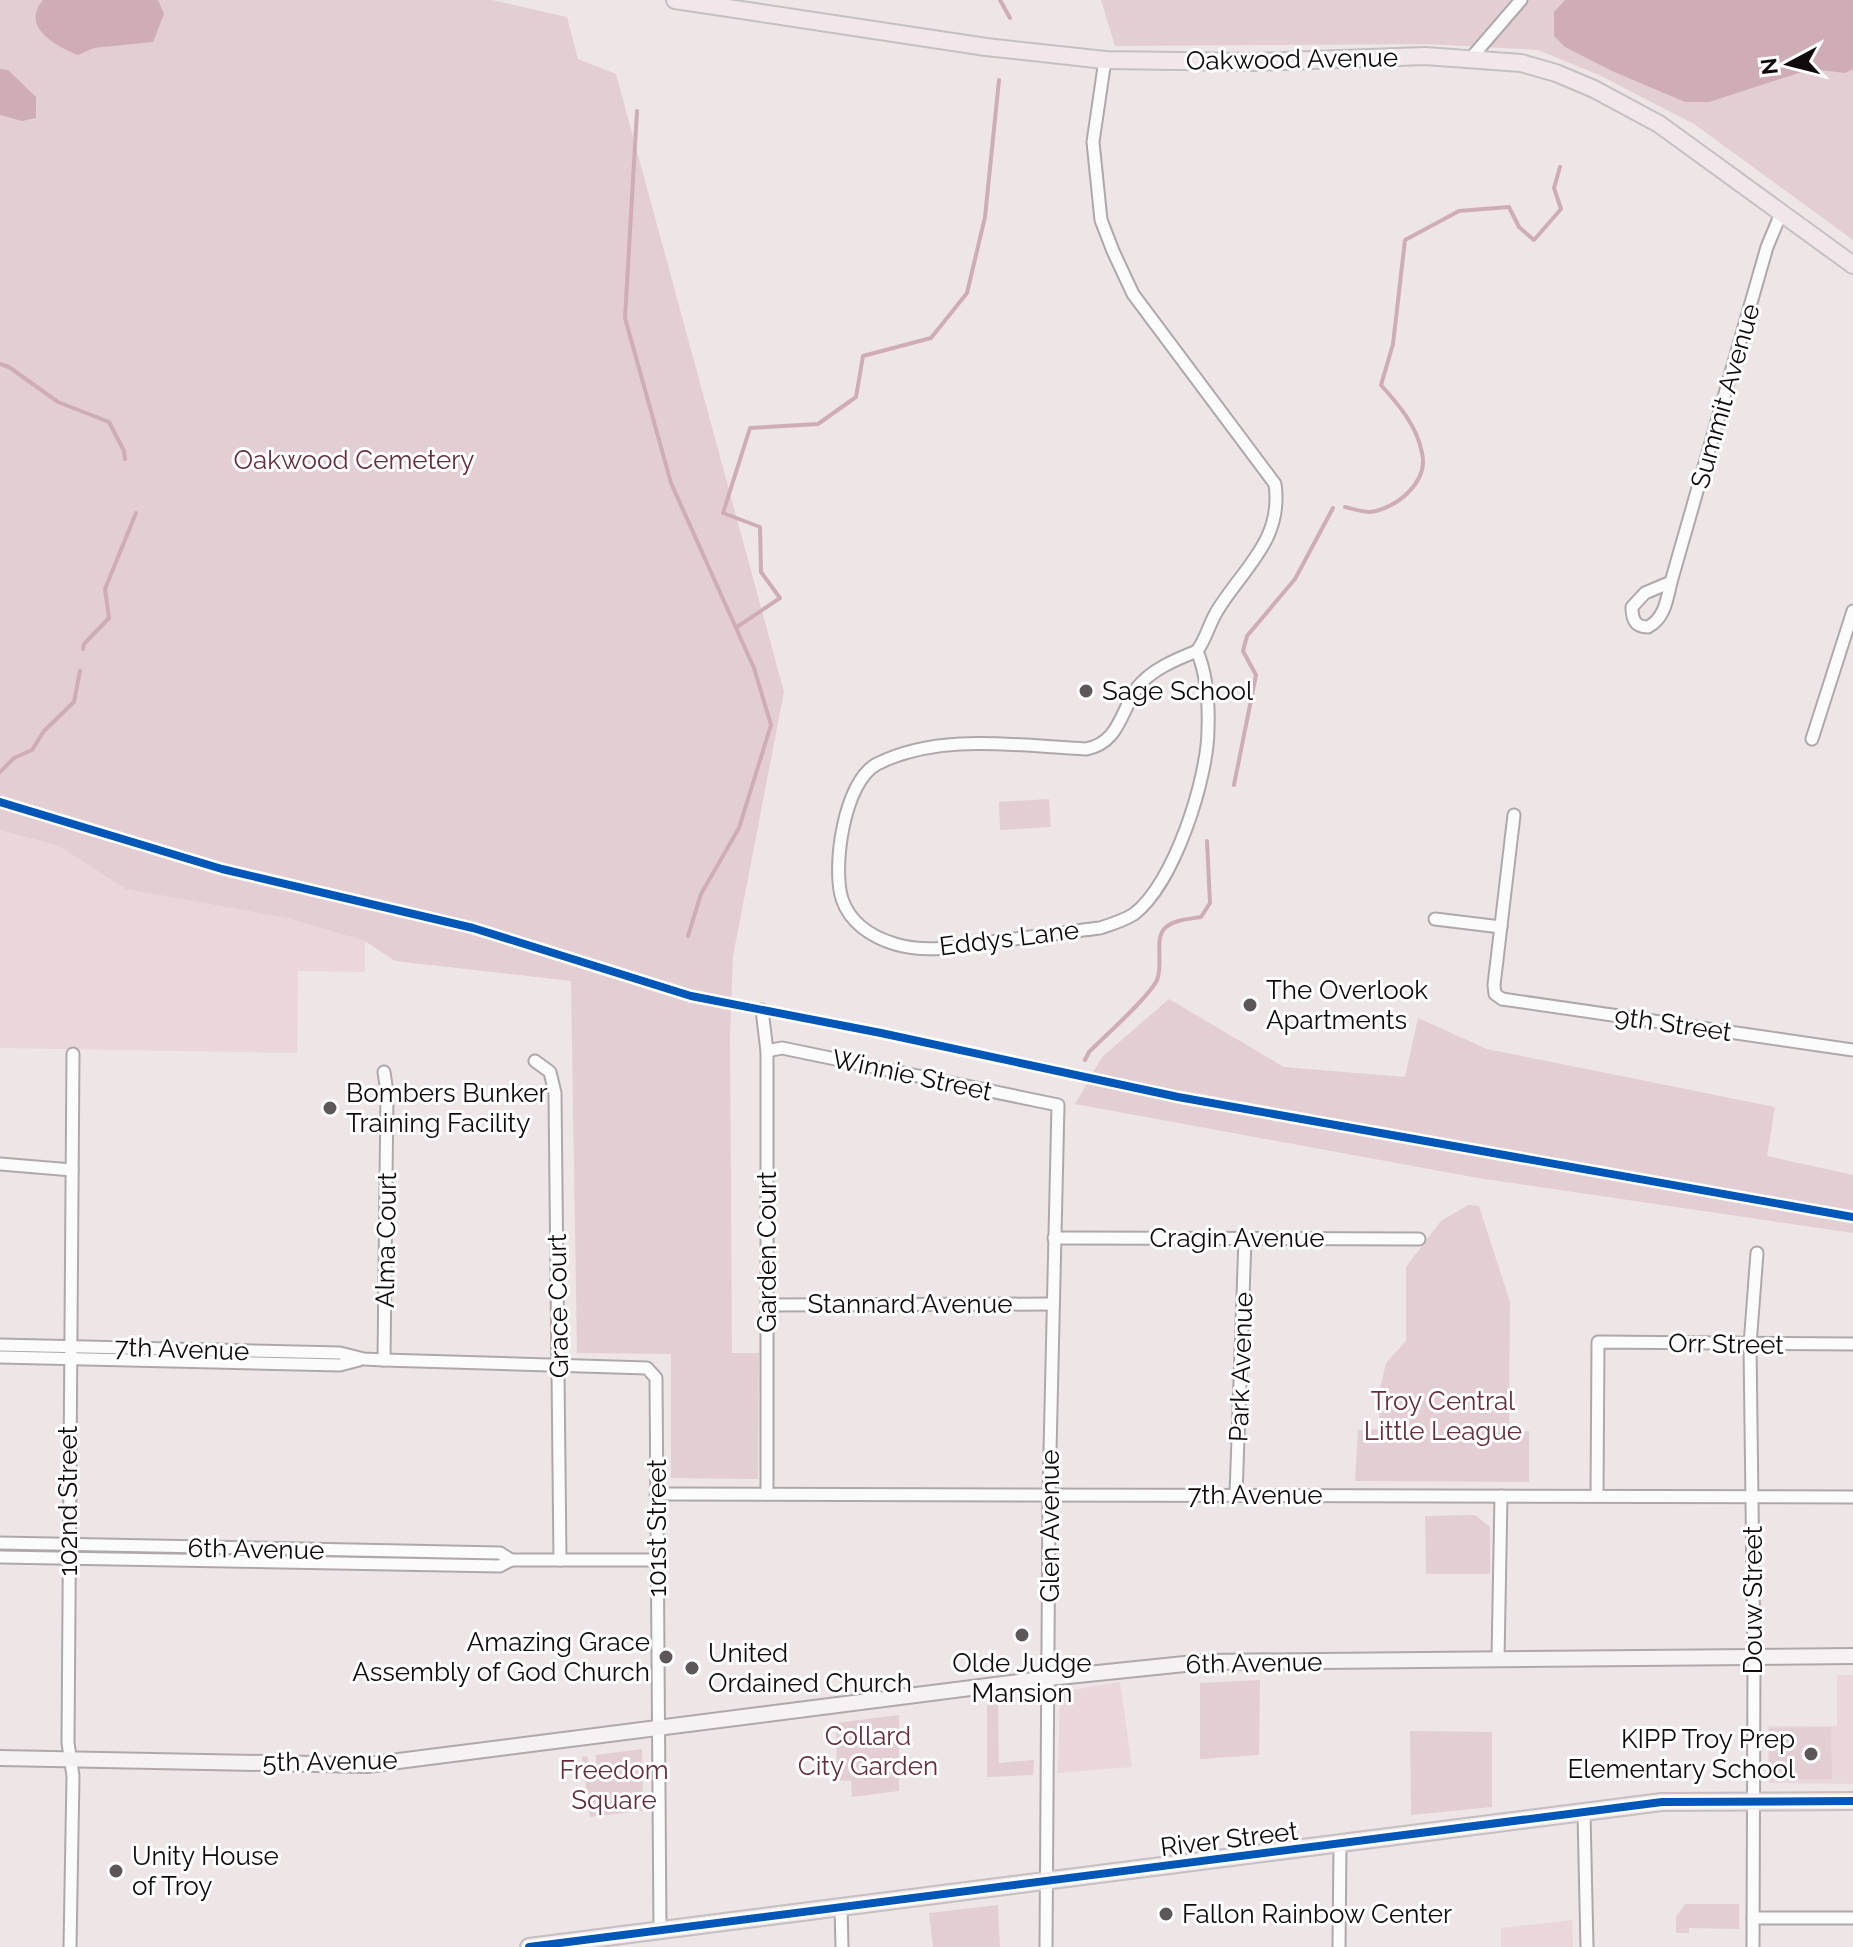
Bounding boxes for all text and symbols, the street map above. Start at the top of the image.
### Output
north arrow [1749,24,1829,104]
street label: Oakwood Avenue [1186,42,1398,76]
text: N [1755,57,1783,76]
street label: Summit Avenue [1684,300,1766,492]
park label: Oakwood Cemetery [234,445,474,475]
place label: Sage School [1102,676,1254,706]
marker: Sage School [1077,682,1095,700]
street label: Eddys Lane [937,915,1081,961]
place label: The Overlook Apartments [1266,975,1428,1035]
marker: The Overlook Apartments [1241,996,1259,1014]
street label: 9th Street [1613,1001,1734,1047]
street label: Winnie Street [829,1043,995,1107]
place label: Bombers Bunker Training Facility [346,1078,548,1138]
marker: Bombers Bunker Training Facility [321,1099,339,1117]
street label: Alma Court [370,1171,402,1308]
street label: Garden Court [752,1171,782,1333]
street label: Cragin Avenue [1149,1223,1325,1253]
street label: Grace Court [542,1233,574,1378]
street label: Stannard Avenue [808,1289,1012,1319]
street label: Park Avenue [1223,1291,1259,1443]
street label: Orr Street [1668,1328,1784,1360]
street label: 7th Avenue [114,1332,250,1366]
park label: Troy Central Little League [1364,1386,1522,1446]
street label: 102nd Street [53,1425,83,1576]
street label: Glen Avenue [1035,1449,1065,1603]
street label: 101st Street [642,1459,672,1597]
street label: 7th Avenue [1188,1480,1322,1510]
street label: Douw Street [1738,1525,1768,1674]
street label: 6th Avenue [187,1533,325,1565]
marker: Olde Judge Mansion [1013,1626,1031,1644]
place label: Amazing Grace Assembly of God Church [352,1627,650,1687]
place label: United Ordained Church [708,1638,912,1698]
street label: 6th Avenue [1185,1647,1323,1679]
marker: Amazing Grace Assembly of God Church [657,1648,675,1666]
place label: Olde Judge Mansion [952,1648,1092,1708]
marker: United Ordained Church [683,1659,701,1677]
park label: Collard City Garden [798,1721,938,1781]
place label: KIPP Troy Prep Elementary School [1567,1724,1796,1784]
street label: 5th Avenue [262,1745,398,1777]
marker: KIPP Troy Prep Elementary School [1802,1745,1820,1763]
park label: Freedom Square [559,1755,669,1815]
street label: River Street [1158,1816,1300,1862]
place label: Unity House of Troy [132,1841,279,1901]
marker: Unity House of Troy [107,1862,125,1880]
place label: Fallon Rainbow Center [1182,1899,1452,1929]
marker: Fallon Rainbow Center [1157,1905,1175,1923]

